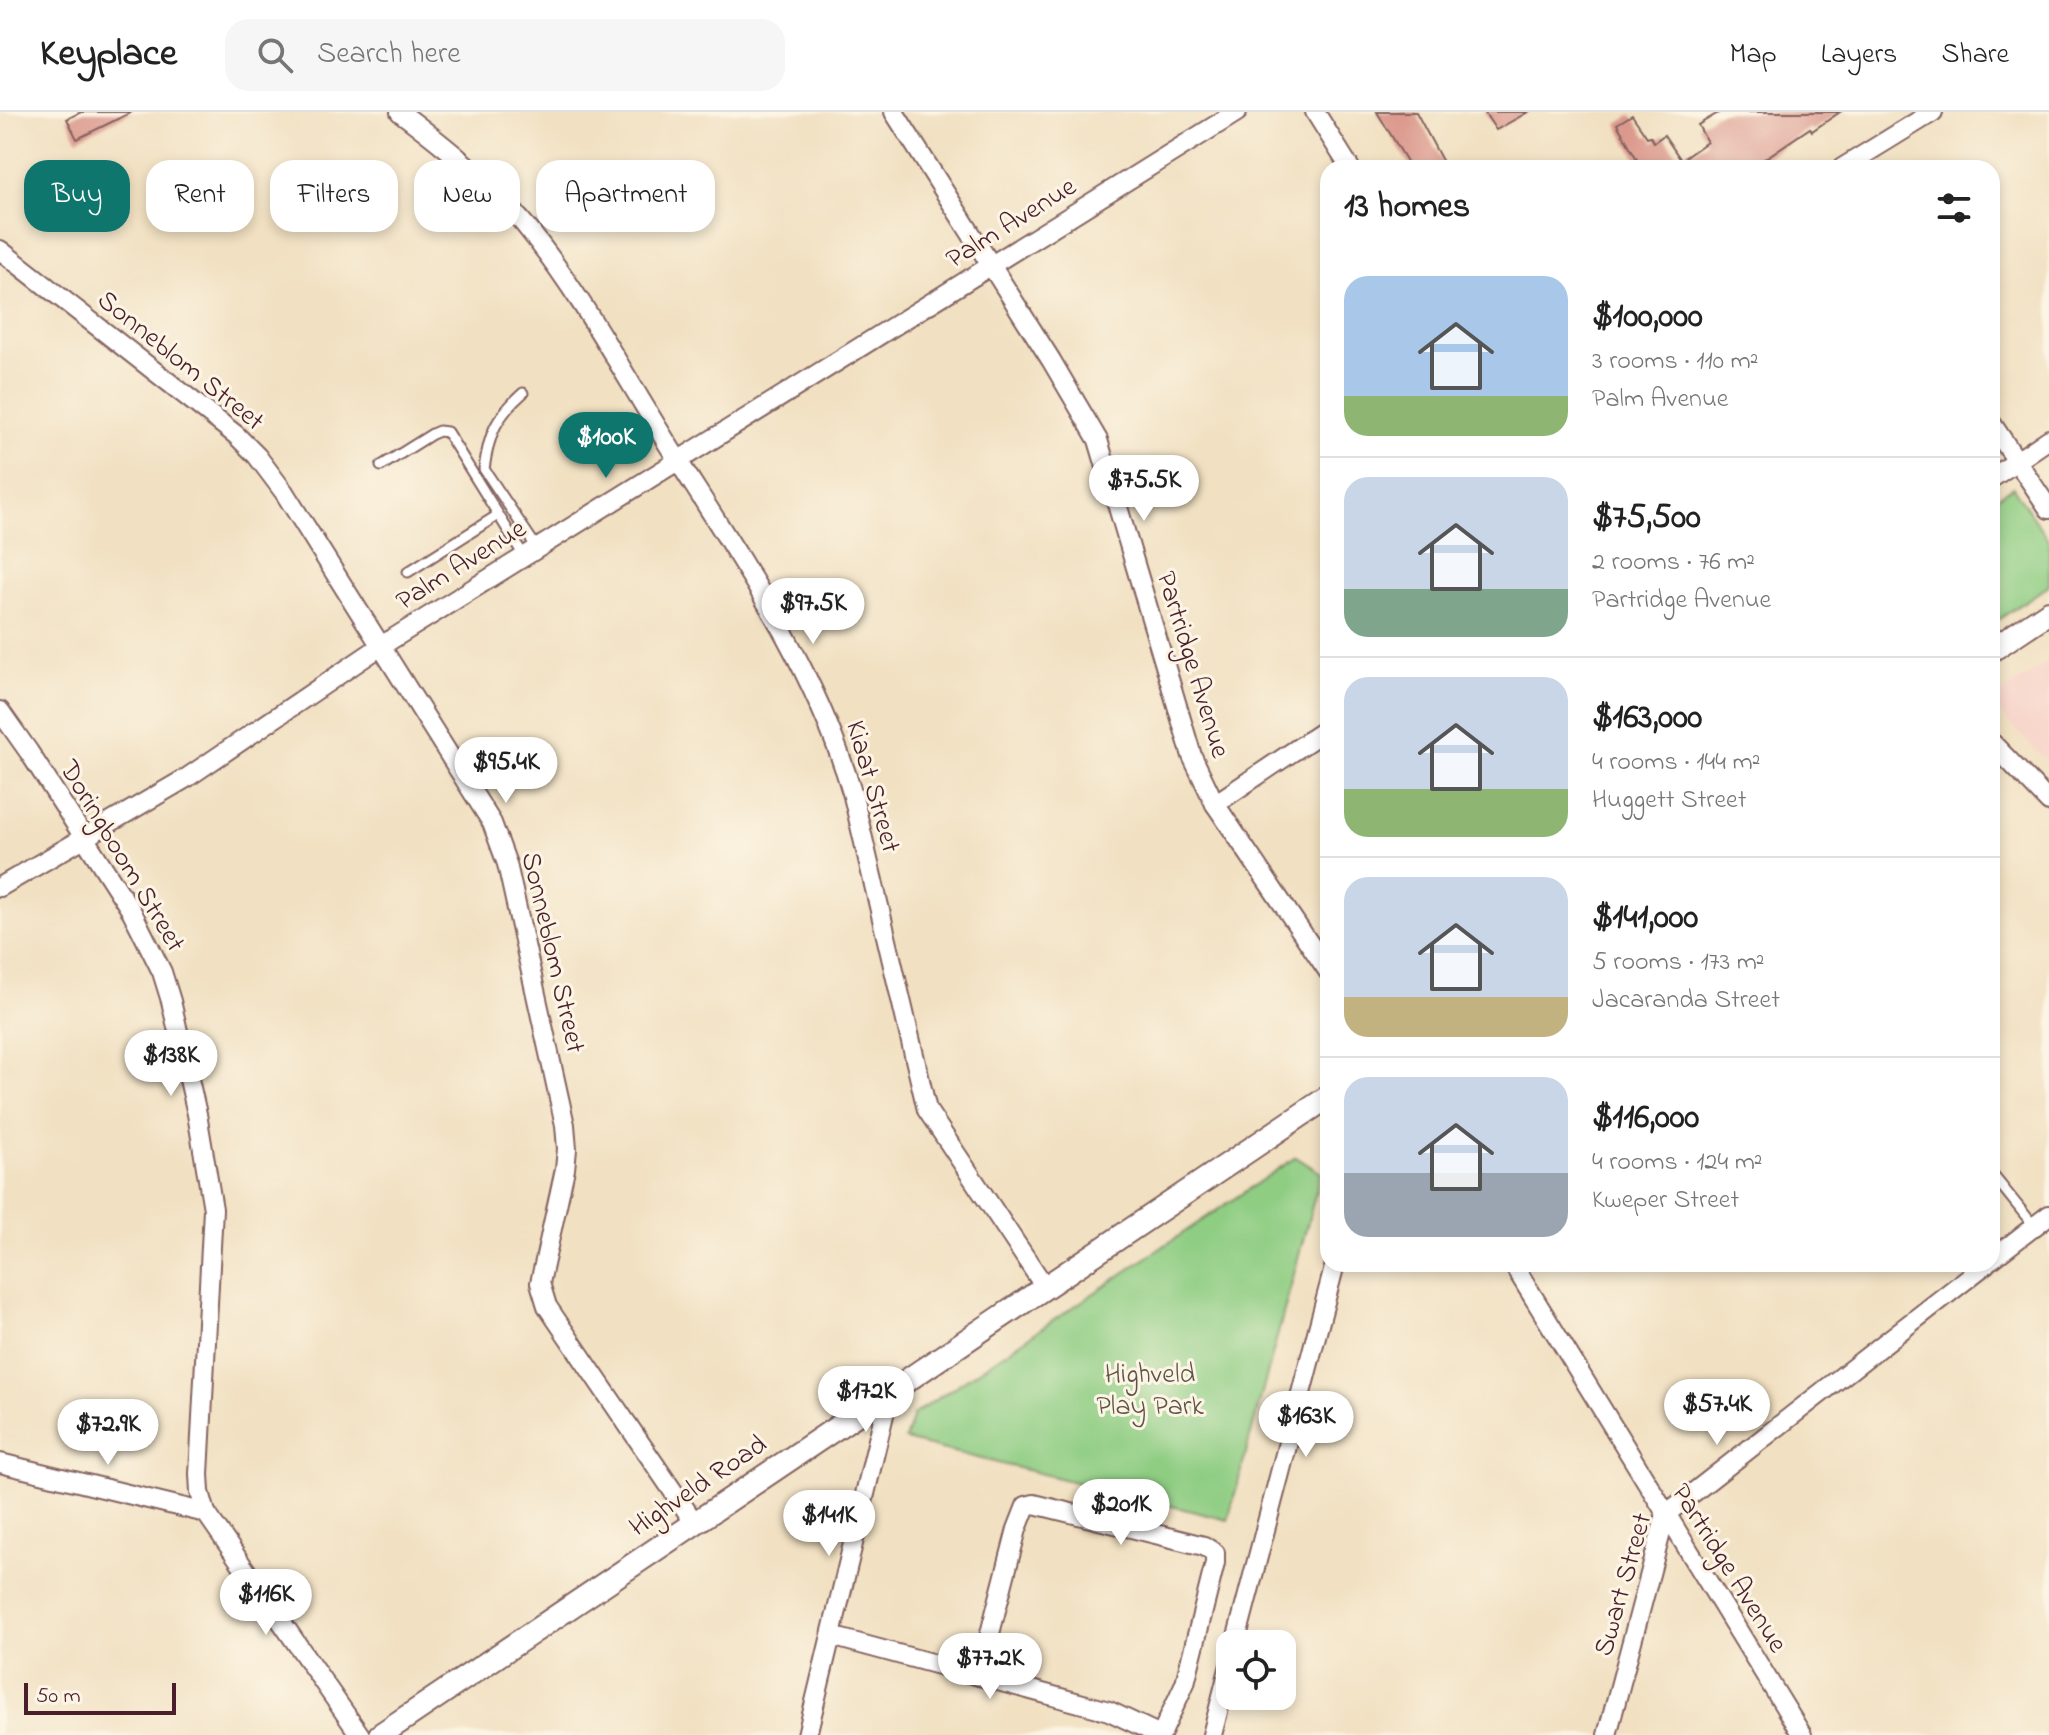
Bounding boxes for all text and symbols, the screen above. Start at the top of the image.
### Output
search box [225,19,785,91]
text: Keyplace [40,27,177,83]
icon: search [253,33,297,77]
text: Search here [317,33,461,77]
text: Map [1729,35,1777,76]
text: Layers [1821,35,1897,76]
text: Share [1941,35,2009,76]
chip: Buy [24,160,130,232]
chip: Rent [146,160,254,232]
chip: Filters [270,160,398,232]
chip: New [414,160,520,232]
chip: Apartment [536,160,715,232]
street label: Palm Avenue [939,167,1085,280]
text: 13 homes [1344,183,1470,233]
icon: filters [1932,186,1976,230]
street label: Sonneblom Street [87,281,272,442]
text: $100,000 [1592,293,1703,343]
icon: home [1408,308,1504,404]
text: 3 rooms · 110 m² [1592,343,1758,381]
text: Palm Avenue [1592,381,1728,419]
pin: $100K [550,412,662,480]
text: $100K [576,419,636,457]
pin: $75.5K [1079,455,1209,523]
text: $75.5K [1107,462,1181,500]
text: $75,500 [1592,494,1701,544]
street label: Palm Avenue [389,509,535,622]
icon: home [1408,509,1504,605]
text: 2 rooms · 76 m² [1592,544,1755,582]
street label: Partridge Avenue [1144,567,1240,764]
pin: $97.5K [748,578,878,646]
text: Partridge Avenue [1592,582,1771,620]
text: $97.5K [779,585,847,623]
text: $163,000 [1592,694,1702,744]
icon: home [1408,709,1504,805]
street label: Kiaat Street [833,716,910,858]
pin: $95.4K [441,737,571,805]
text: $95.4K [472,744,540,782]
text: 4 rooms · 144 m² [1592,744,1760,782]
street label: Doringboom Street [47,752,195,960]
text: Huggett Street [1592,782,1746,820]
street label: Sonneblom Street [509,848,595,1057]
text: $141,000 [1592,894,1698,944]
icon: home [1408,909,1504,1005]
text: 5 rooms · 173 m² [1592,944,1765,982]
text: Jacaranda Street [1592,982,1780,1020]
pin: $138K [115,1030,227,1098]
text: $138K [142,1037,200,1075]
text: $116,000 [1592,1094,1699,1144]
icon: home [1408,1109,1504,1205]
text: 4 rooms · 124 m² [1592,1144,1763,1182]
text: Kweper Street [1592,1182,1739,1220]
park label: Highveld Play Park [1096,1355,1204,1428]
pin: $172K [810,1366,922,1434]
text: $172K [836,1373,896,1411]
pin: $57.4K [1652,1379,1782,1447]
text: $57.4K [1682,1386,1752,1424]
pin: $163K [1250,1391,1362,1459]
text: $163K [1277,1398,1335,1436]
pin: $72.9K [43,1399,173,1467]
text: $72.9K [75,1406,141,1444]
street label: Highveld Road [622,1425,776,1548]
street label: Partridge Avenue [1659,1476,1797,1662]
pin: $201K [1065,1479,1177,1547]
text: $201K [1091,1486,1151,1524]
pin: $141K [773,1490,885,1558]
text: $141K [801,1497,857,1535]
street label: Swart Street [1584,1509,1664,1661]
pin: $116K [210,1569,322,1637]
text: $116K [238,1576,294,1614]
map controls [1216,1630,1296,1710]
button: locate [1216,1630,1296,1710]
pin: $77.2K [925,1633,1055,1701]
text: $77.2K [956,1640,1024,1678]
scale bar [24,1679,176,1715]
text: 50 m [36,1681,81,1713]

